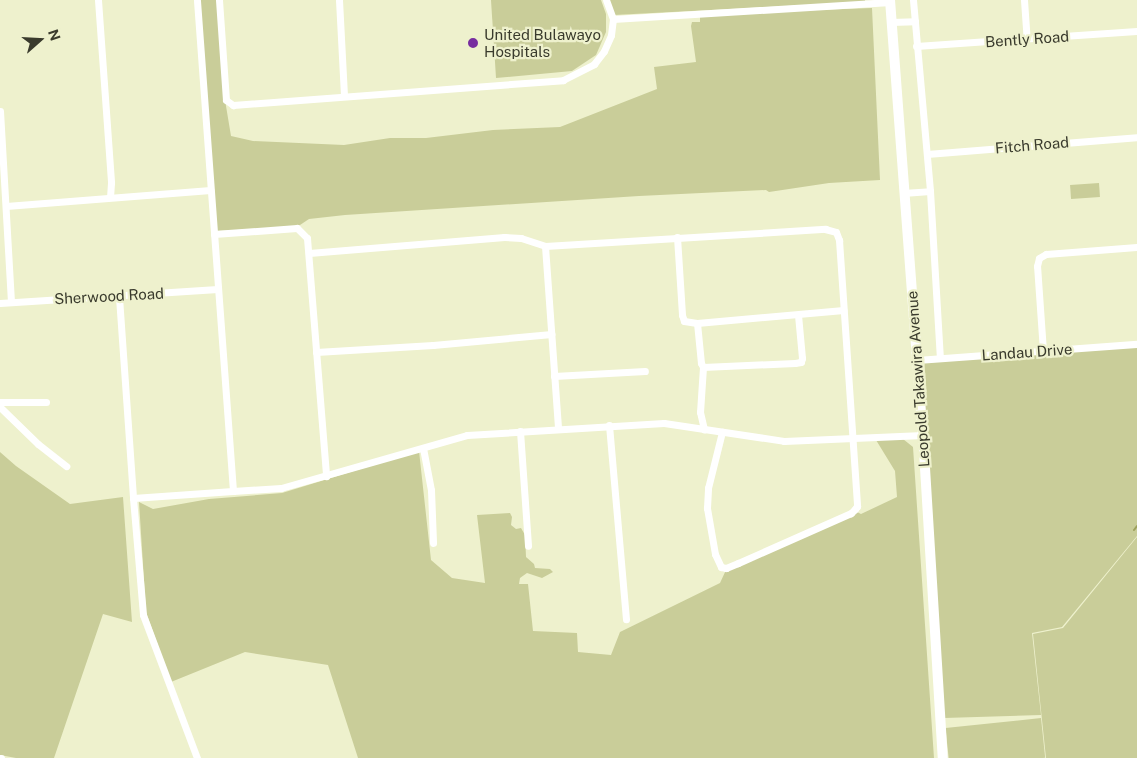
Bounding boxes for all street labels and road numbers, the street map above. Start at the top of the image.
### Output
street label: Bently Road [984,27,1070,51]
street label: Fitch Road [994,133,1070,157]
street label: Sherwood Road [54,284,164,308]
street label: Leopold Takawira Avenue [903,290,933,468]
street label: Landau Drive [981,340,1073,364]

